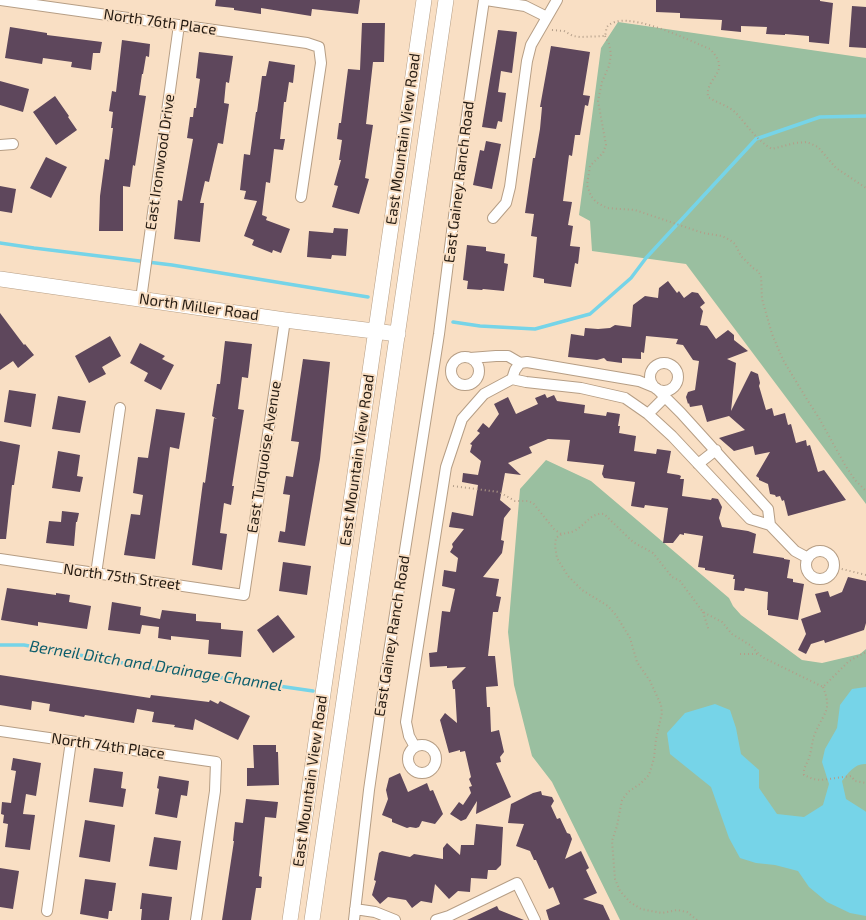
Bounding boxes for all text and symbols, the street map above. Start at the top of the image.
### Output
street label: North 76th Place [102,5,218,39]
street label: East Mountain View Road [382,52,424,226]
street label: East Ironwood Drive [142,93,178,231]
street label: East Gainey Ranch Road [440,100,478,264]
street label: North Miller Road [138,290,260,324]
street label: East Mountain View Road [336,373,378,547]
street label: East Turquoise Avenue [243,380,285,534]
street label: East Gainey Ranch Road [370,554,414,718]
street label: North 75th Street [62,560,182,594]
water label: Berneil Ditch and Drainage Channel [28,636,284,696]
street label: East Mountain View Road [289,694,331,868]
street label: North 74th Place [50,729,166,763]

